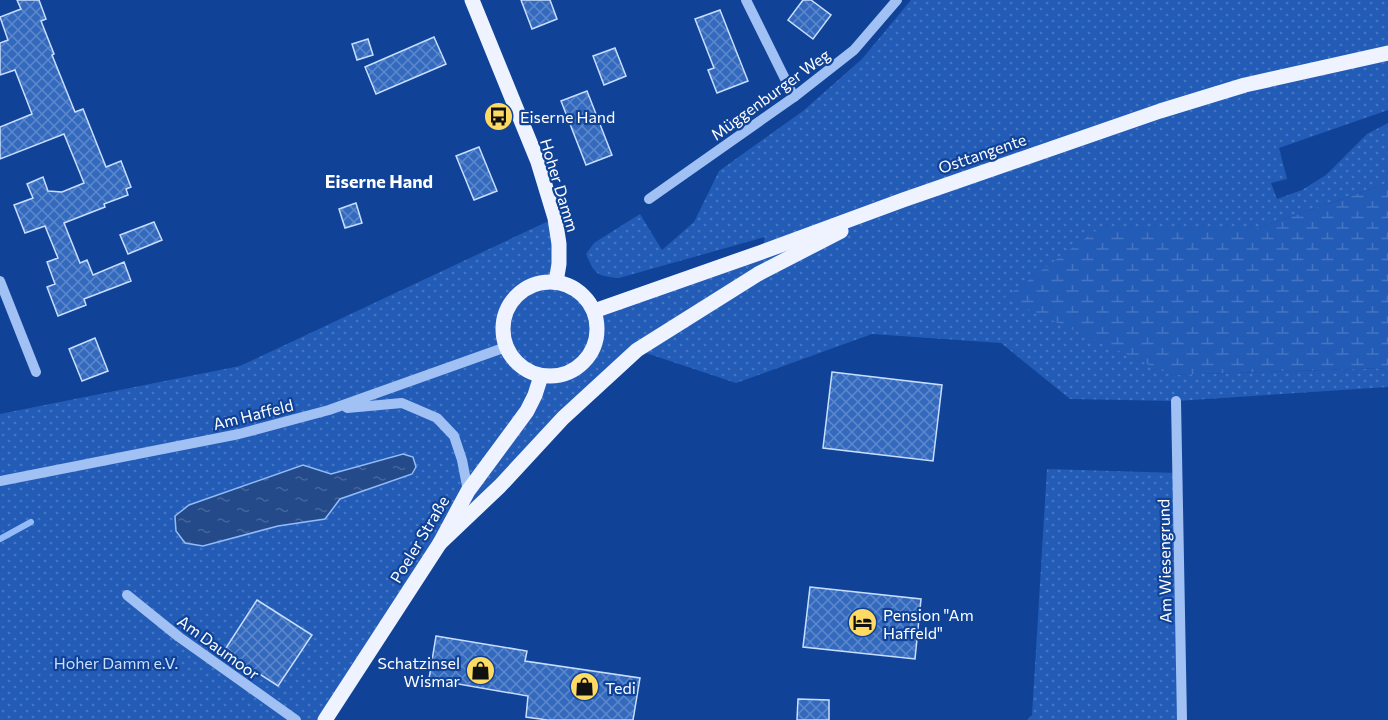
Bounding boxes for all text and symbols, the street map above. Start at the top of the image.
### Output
street label: Müggenburger Weg [707,44,833,144]
bus stop icon: Eiserne Hand [483,100,515,132]
place label: Eiserne Hand [520,107,615,126]
street label: Osttangente [935,129,1029,177]
street label: Hoher Damm [537,136,583,234]
district label: Eiserne Hand [325,170,433,192]
street label: Am Haffeld [211,395,295,433]
street label: Poeler Straße [386,492,452,586]
street label: Am Wiesengrund [1153,499,1175,623]
place label: Pension "Am Haffeld" [883,605,974,642]
hotel icon: Pension "Am Haffeld" [846,607,878,639]
street label: Am Daumoor [174,611,264,683]
park label: Hoher Damm e.V. [54,653,178,672]
place label: Schatzinsel Wismar [378,653,461,690]
shop icon: Schatzinsel Wismar [465,655,497,687]
shop icon: Tedi [568,671,600,703]
place label: Tedi [605,678,636,697]

